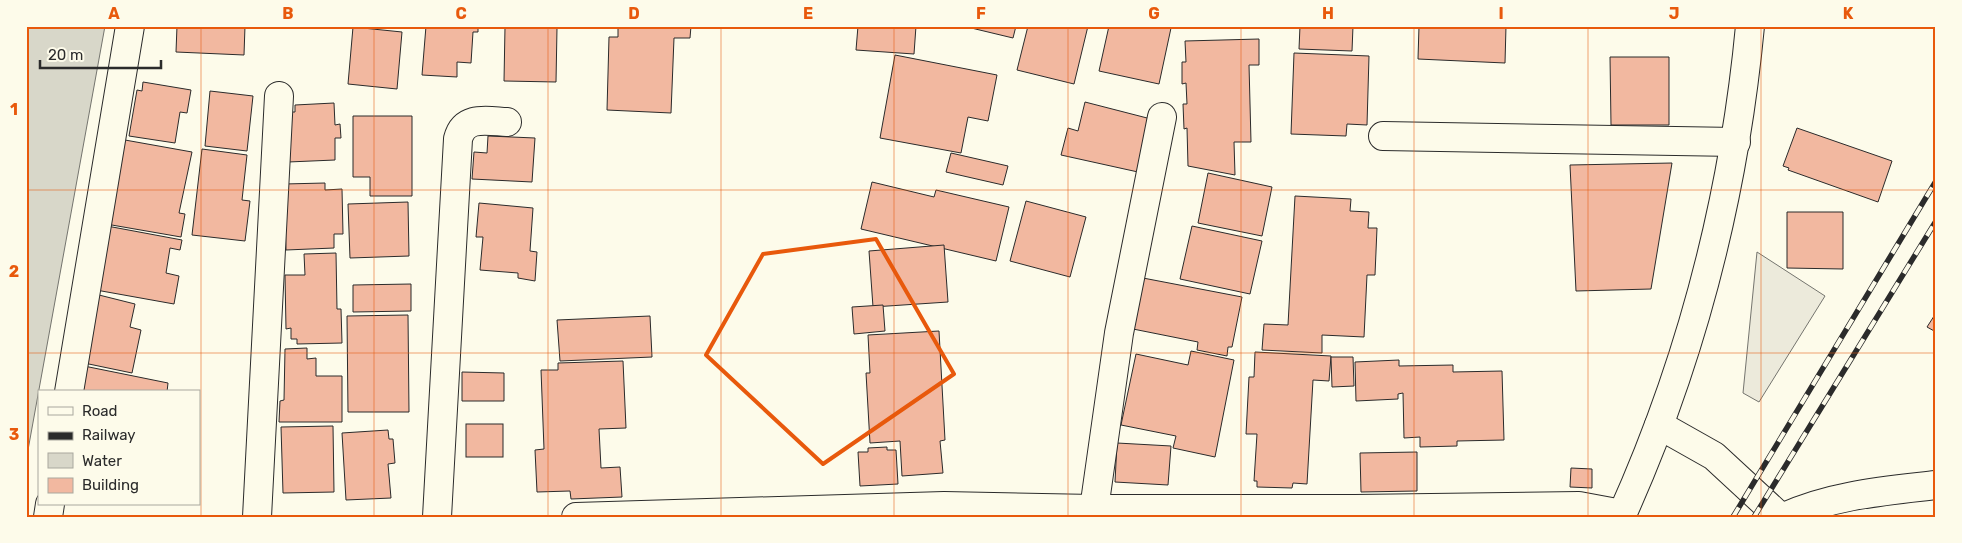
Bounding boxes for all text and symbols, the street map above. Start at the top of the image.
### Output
text: A [108,4,120,23]
text: B [282,4,294,23]
text: C [455,4,467,23]
text: D [628,4,640,23]
text: E [803,4,813,23]
text: F [976,4,986,23]
text: G [1148,4,1160,23]
text: H [1322,4,1334,23]
text: I [1498,4,1504,23]
text: J [1669,4,1679,23]
text: K [1843,4,1854,23]
scale bar [40,38,161,70]
text: 20 m [48,46,83,64]
text: 1 [10,100,18,119]
text: 2 [9,262,19,281]
legend [38,390,200,506]
text: Road [82,402,118,420]
text: 3 [9,425,19,444]
text: Railway [82,426,136,444]
text: Water [82,452,122,470]
text: Building [82,476,139,494]

